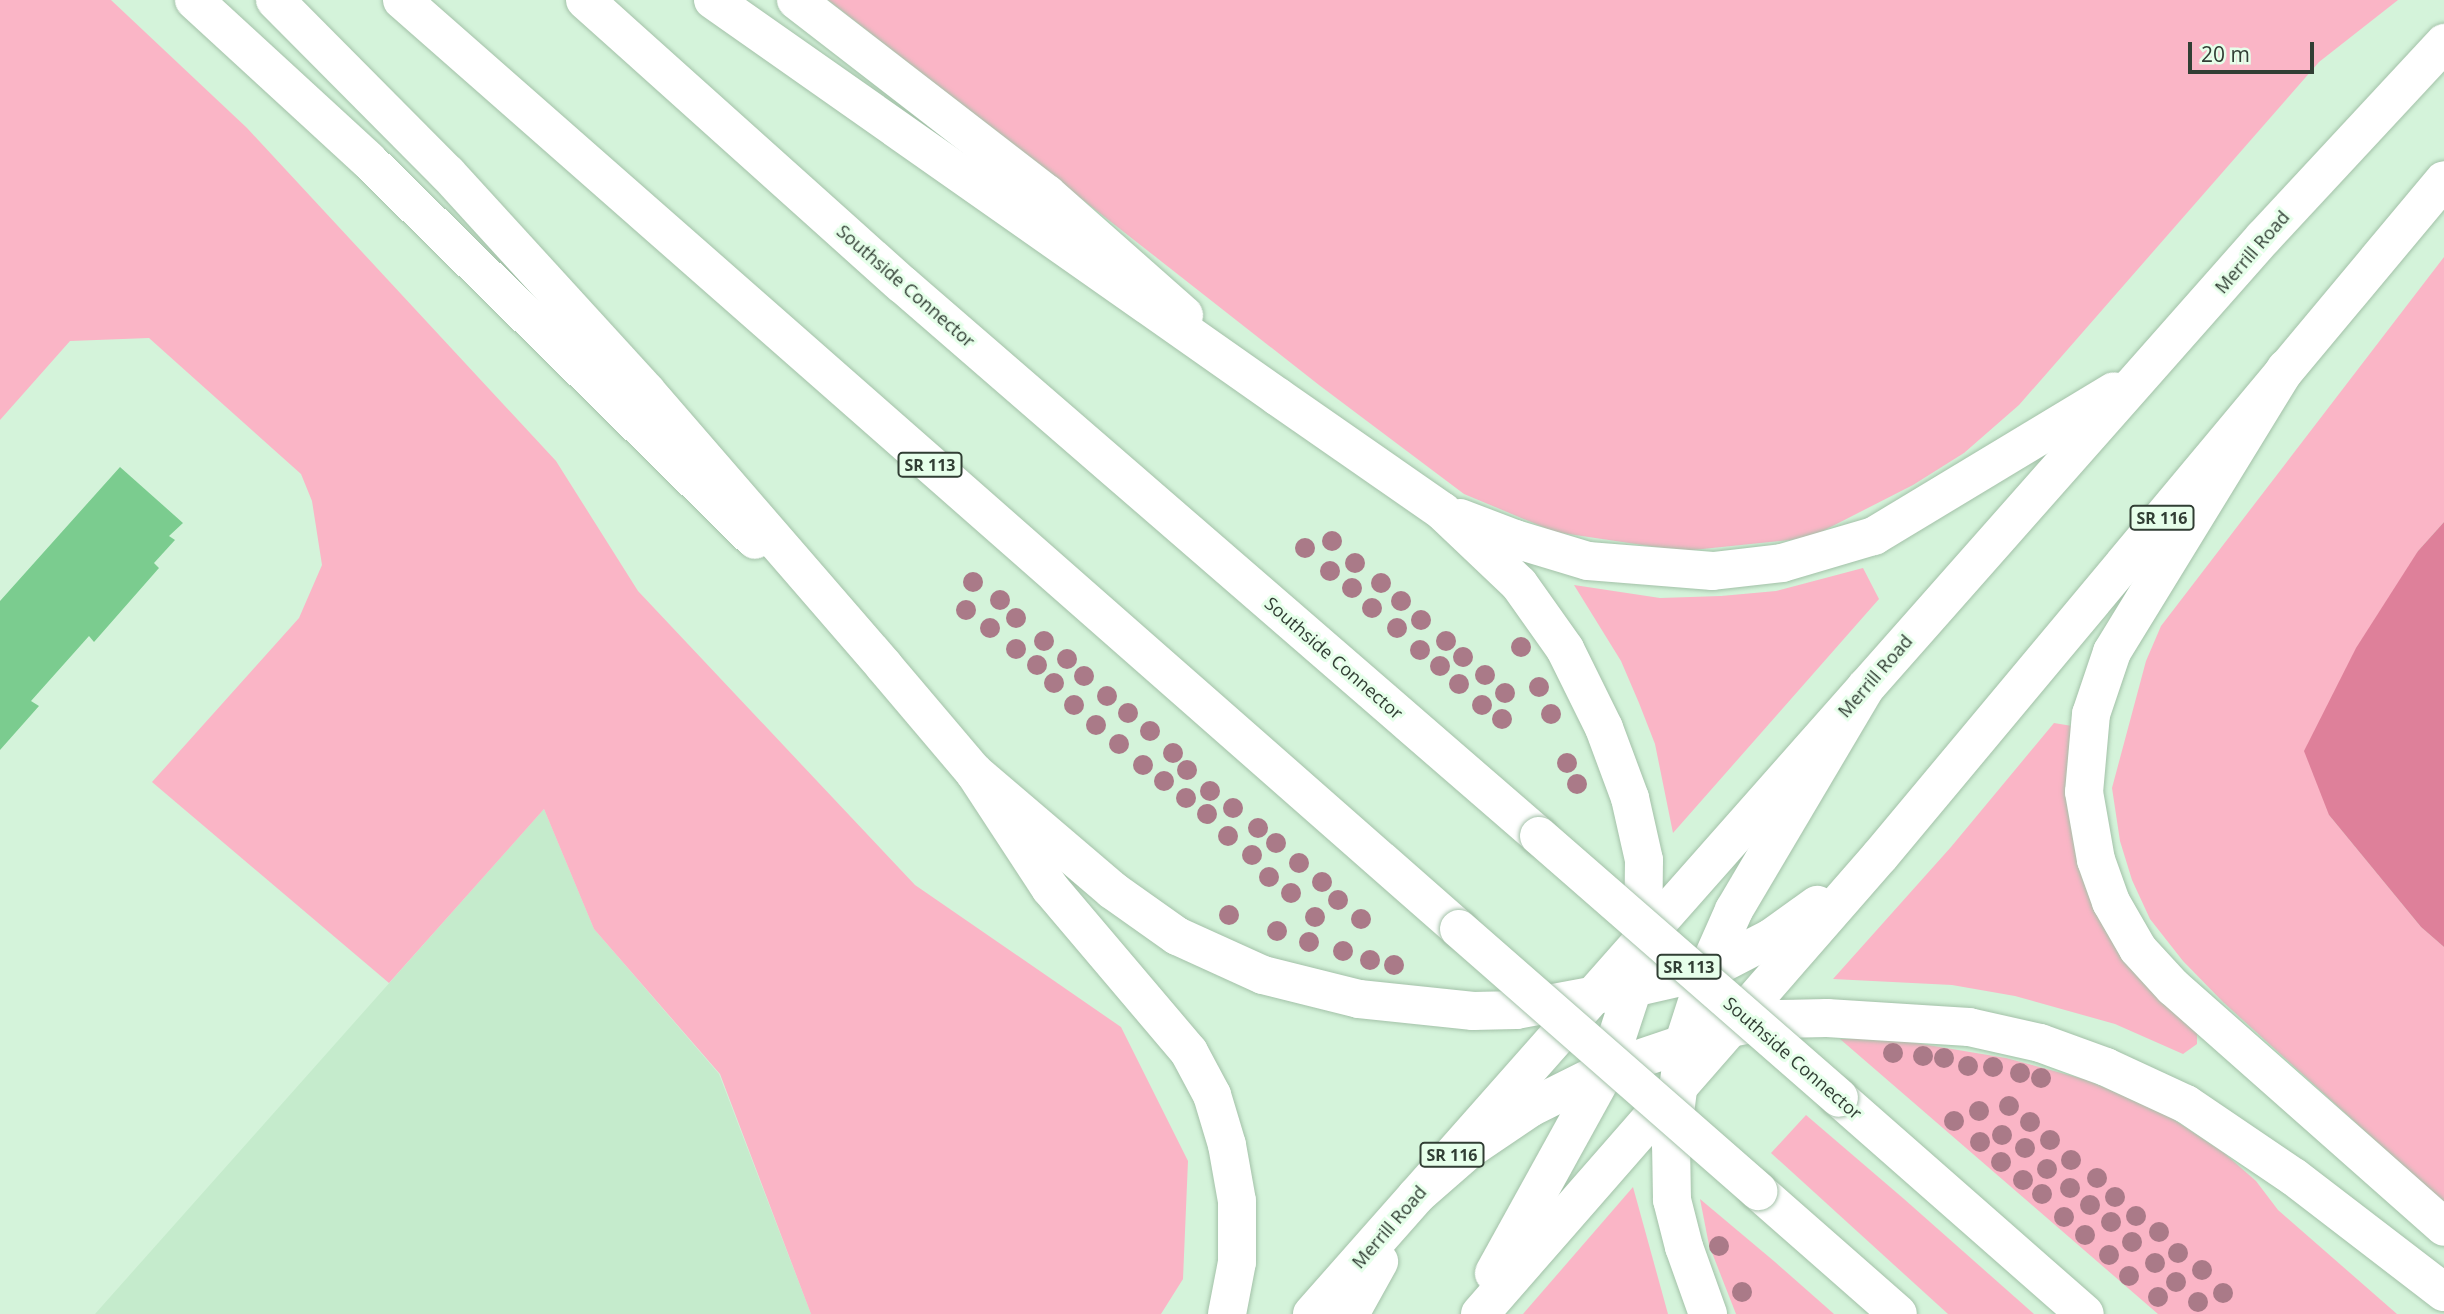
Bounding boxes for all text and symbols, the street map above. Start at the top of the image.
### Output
scale bar [2192,28,2318,72]
text: 20 m [2201,40,2250,68]
street label: Merrill Road [2210,206,2294,298]
street label: Southside Connector [833,220,979,352]
road number: SR 113 [897,452,963,478]
road number: SR 116 [2129,505,2195,530]
street label: Southside Connector [1261,592,1407,724]
street label: Merrill Road [1833,630,1917,722]
road number: SR 113 [1656,954,1722,979]
street label: Southside Connector [1720,992,1866,1124]
road number: SR 116 [1419,1142,1485,1168]
street label: Merrill Road [1347,1181,1431,1273]

